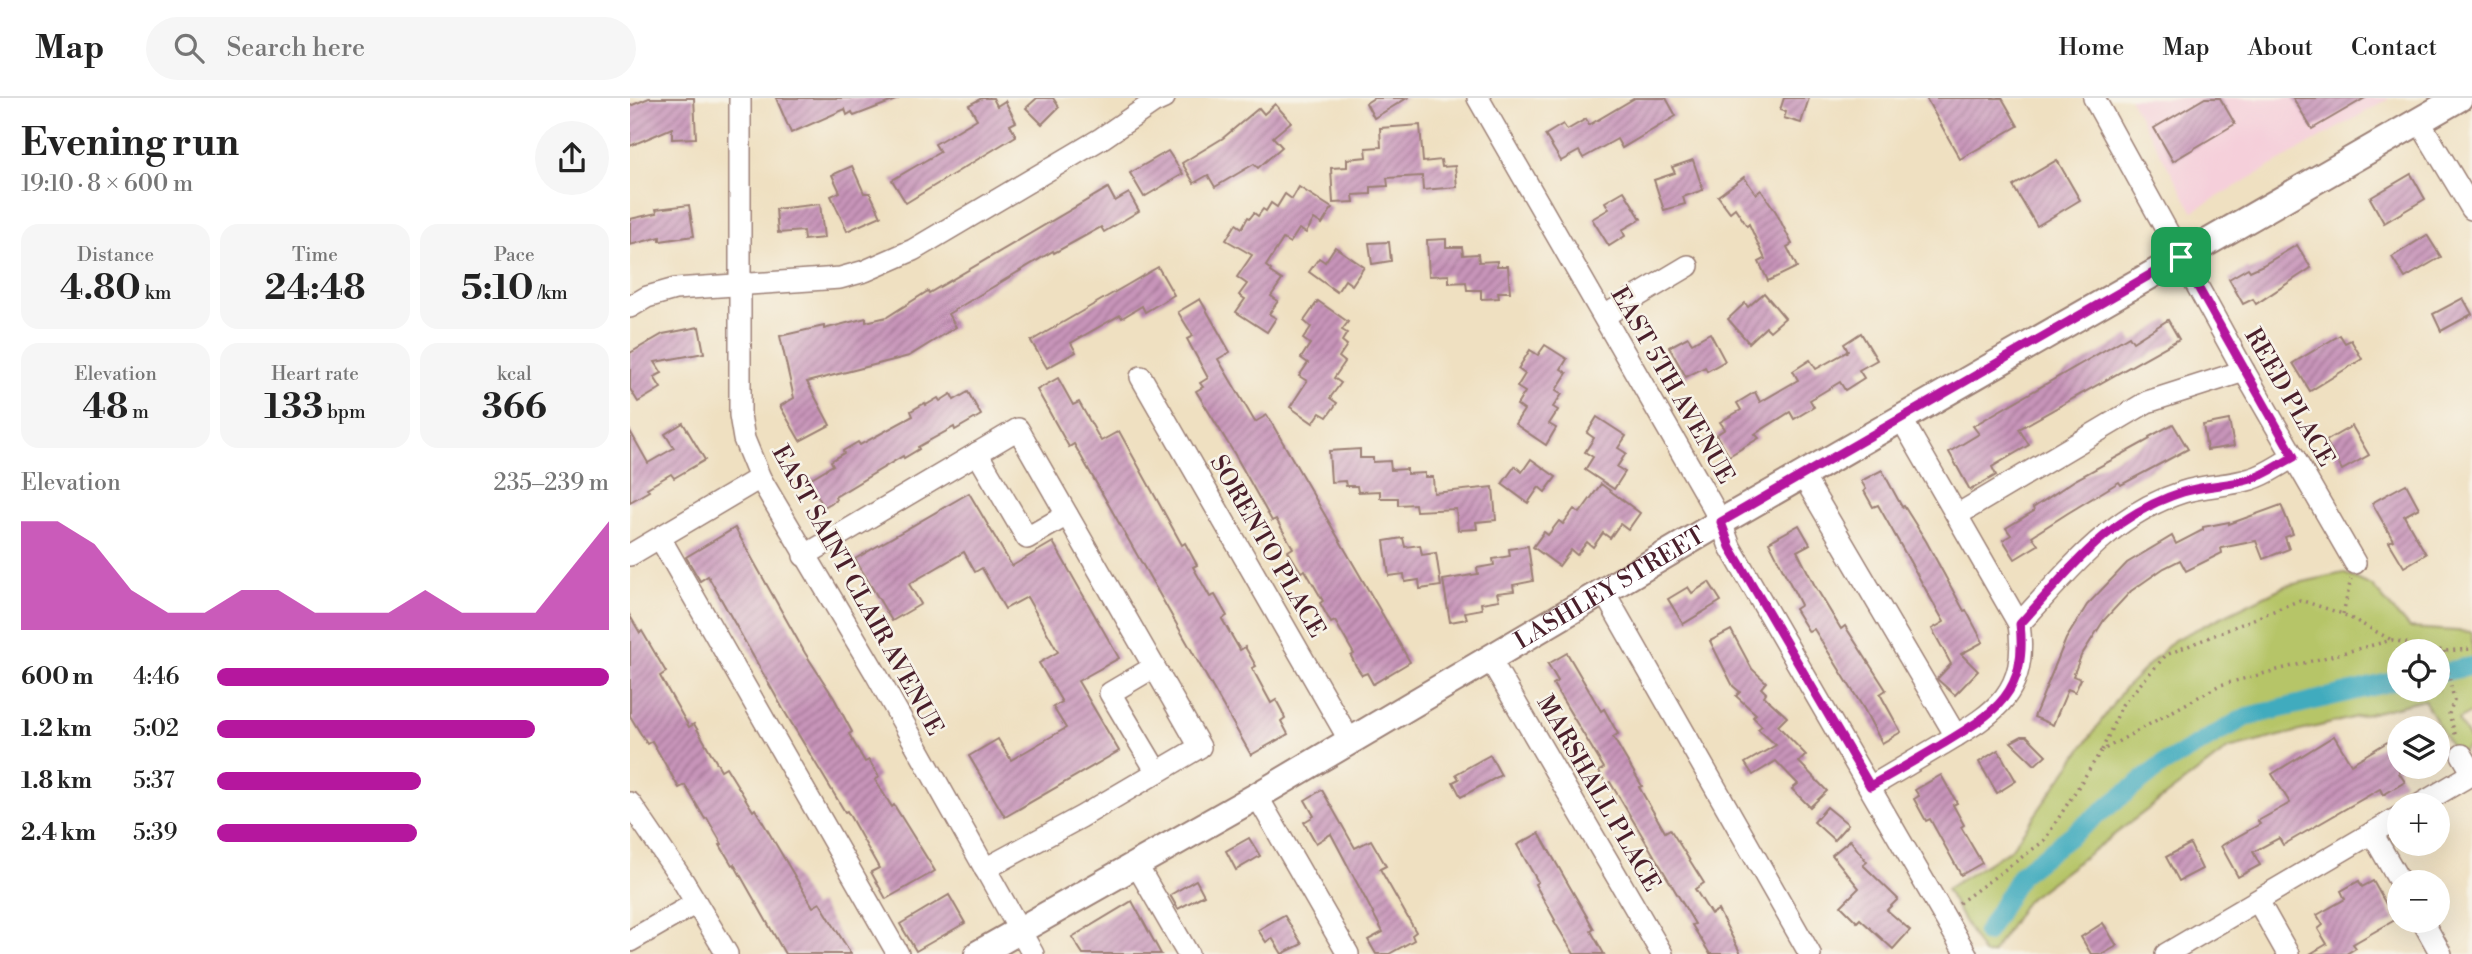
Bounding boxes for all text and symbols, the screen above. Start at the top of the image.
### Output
search box [146,17,636,80]
text: Map [35,28,104,69]
icon: search [170,29,208,67]
text: Search here [226,32,365,64]
text: Home [2059,33,2124,63]
text: Map [2162,33,2210,63]
text: About [2248,33,2313,63]
text: Contact [2351,33,2437,63]
text: Evening run [21,120,239,167]
button: share [535,121,609,195]
text: 19:10 · 8 × 600 m [21,170,193,198]
pin [2151,227,2211,287]
icon: arrive [2162,238,2200,276]
text: Distance [77,243,154,267]
text: Time [292,243,338,267]
text: Pace [494,243,535,267]
text: 4.80 [60,267,141,310]
text: 24:48 [265,267,365,310]
text: 5:10 [461,267,533,310]
text: km [141,281,171,305]
text: /km [533,281,568,305]
street label: EAST 5TH AVENUE [1604,282,1741,489]
street label: REED PLACE [2237,323,2341,472]
text: Elevation [75,362,157,386]
text: Heart rate [271,362,359,386]
text: kcal [497,362,532,386]
text: 48 [83,386,128,429]
text: 133 [264,386,323,429]
text: 366 [482,386,547,429]
text: m [128,400,149,424]
text: bpm [323,400,366,424]
street label: EAST SAINT CLAIR AVENUE [765,440,950,741]
street label: SORENTO PLACE [1203,450,1332,643]
text: Elevation [21,469,121,497]
text: 235–239 m [494,469,609,497]
street label: LASHLEY STREET [1509,521,1711,657]
map controls [2387,639,2450,933]
button: locate [2387,639,2450,702]
text: 600 m [21,663,94,691]
text: 4:46 [133,663,180,691]
street label: MARSHALL PLACE [1530,690,1667,897]
text: 1.2 km [21,715,92,743]
text: 5:02 [133,715,179,743]
button: layers [2387,716,2450,779]
text: 1.8 km [21,767,92,795]
text: 5:37 [133,767,175,795]
button: + [2387,793,2450,856]
text: 2.4 km [21,819,96,847]
text: 5:39 [133,819,178,847]
button: − [2387,870,2450,933]

